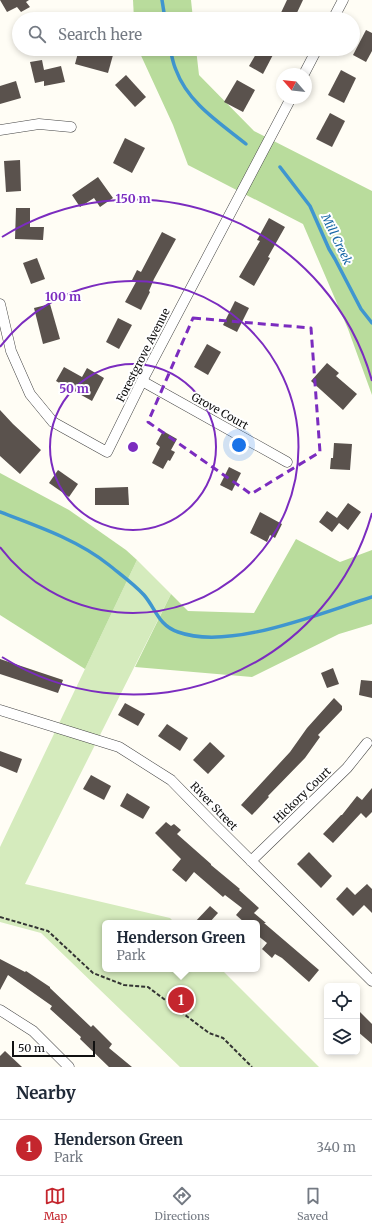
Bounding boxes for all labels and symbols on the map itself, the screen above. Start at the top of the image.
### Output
north arrow [276,68,312,104]
text: 150 m [116,191,151,206]
water label: Mill Creek [318,210,356,267]
text: 100 m [45,289,81,304]
street label: Forestgrove Avenue [113,305,173,404]
text: 50 m [59,381,89,396]
street label: Grove Court [189,390,252,433]
your location [229,435,249,455]
centre of rings [126,440,140,454]
street label: Hickory Court [270,764,334,826]
street label: River Street [187,779,241,834]
pin: 1 [168,985,194,1015]
scale bar [12,1039,95,1058]

